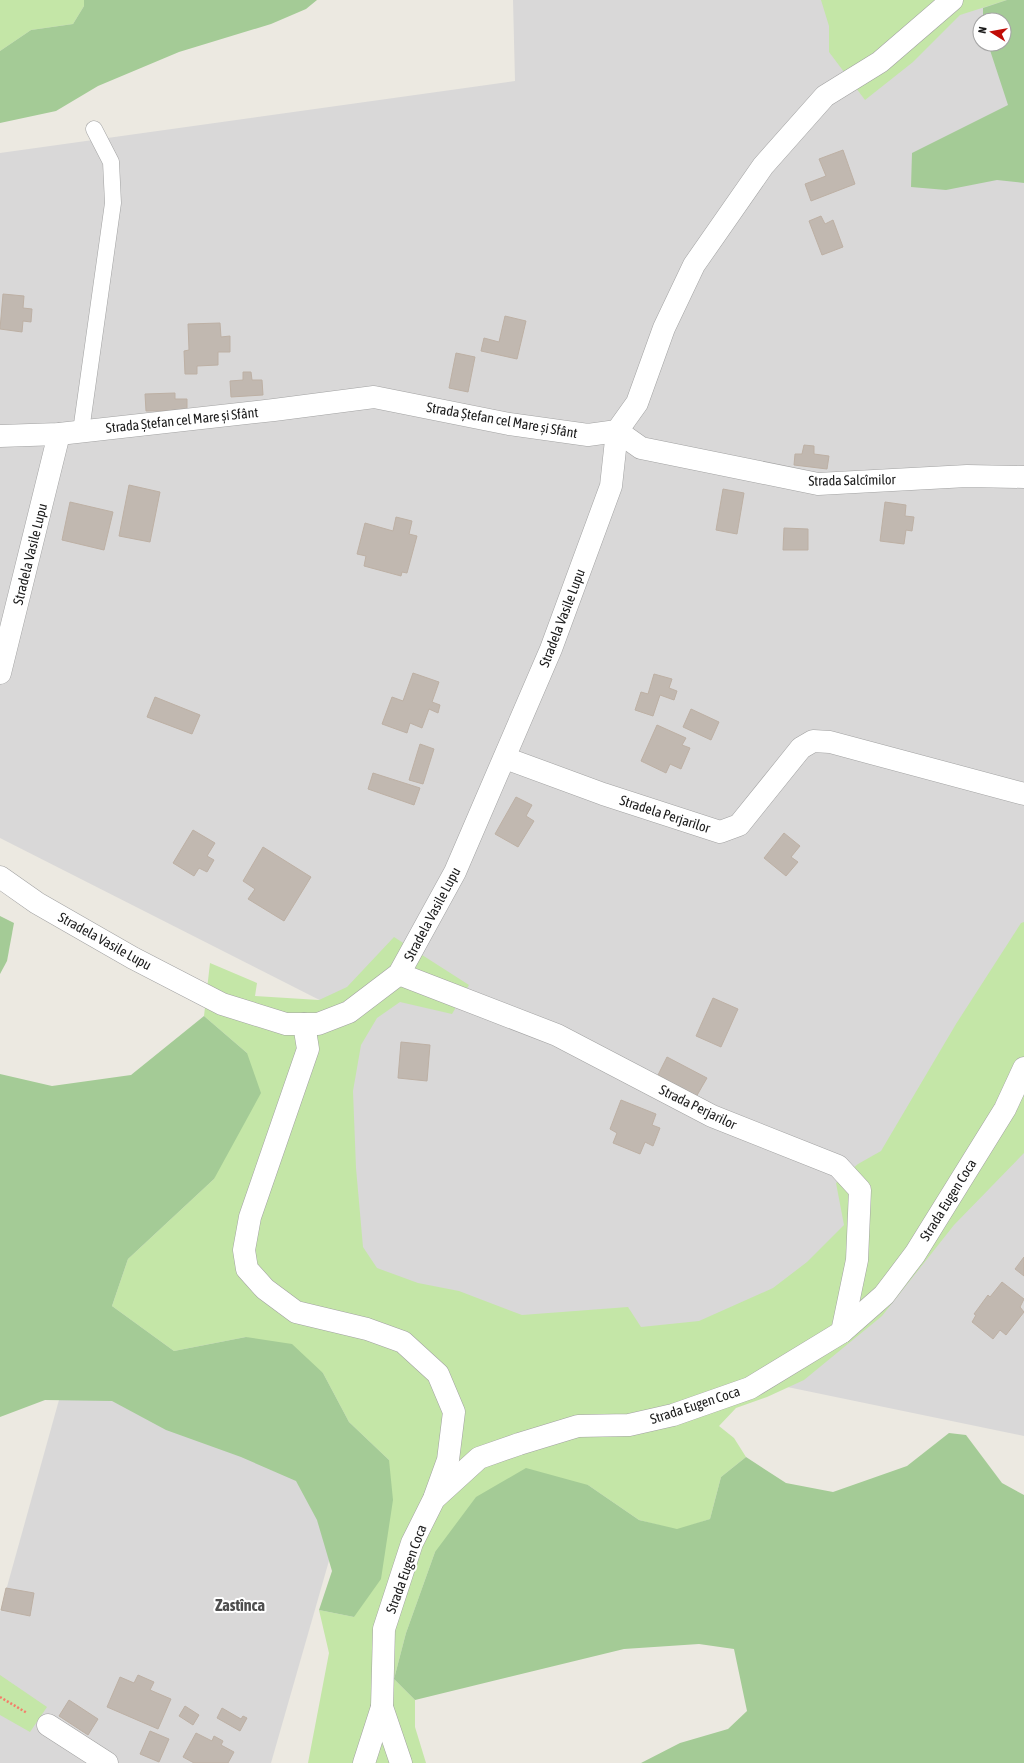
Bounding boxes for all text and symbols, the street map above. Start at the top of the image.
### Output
north arrow [972,12,1012,52]
text: N [976,26,989,34]
street label: Strada Ștefan cel Mare și Sfânt [425,399,579,441]
street label: Strada Ștefan cel Mare și Sfânt [105,404,259,436]
street label: Strada Salcîmilor [808,471,897,489]
street label: Stradela Vasile Lupu [10,502,50,606]
street label: Stradela Vasile Lupu [536,567,588,669]
street label: Stradela Perjarilor [618,792,713,836]
street label: Stradela Vasile Lupu [401,864,463,964]
street label: Stradela Vasile Lupu [56,909,154,973]
street label: Strada Perjarilor [657,1081,740,1133]
street label: Strada Eugen Coca [916,1156,980,1244]
street label: Strada Eugen Coca [648,1383,742,1427]
street label: Strada Eugen Coca [383,1522,429,1616]
district label: Zastînca [215,1596,265,1614]

